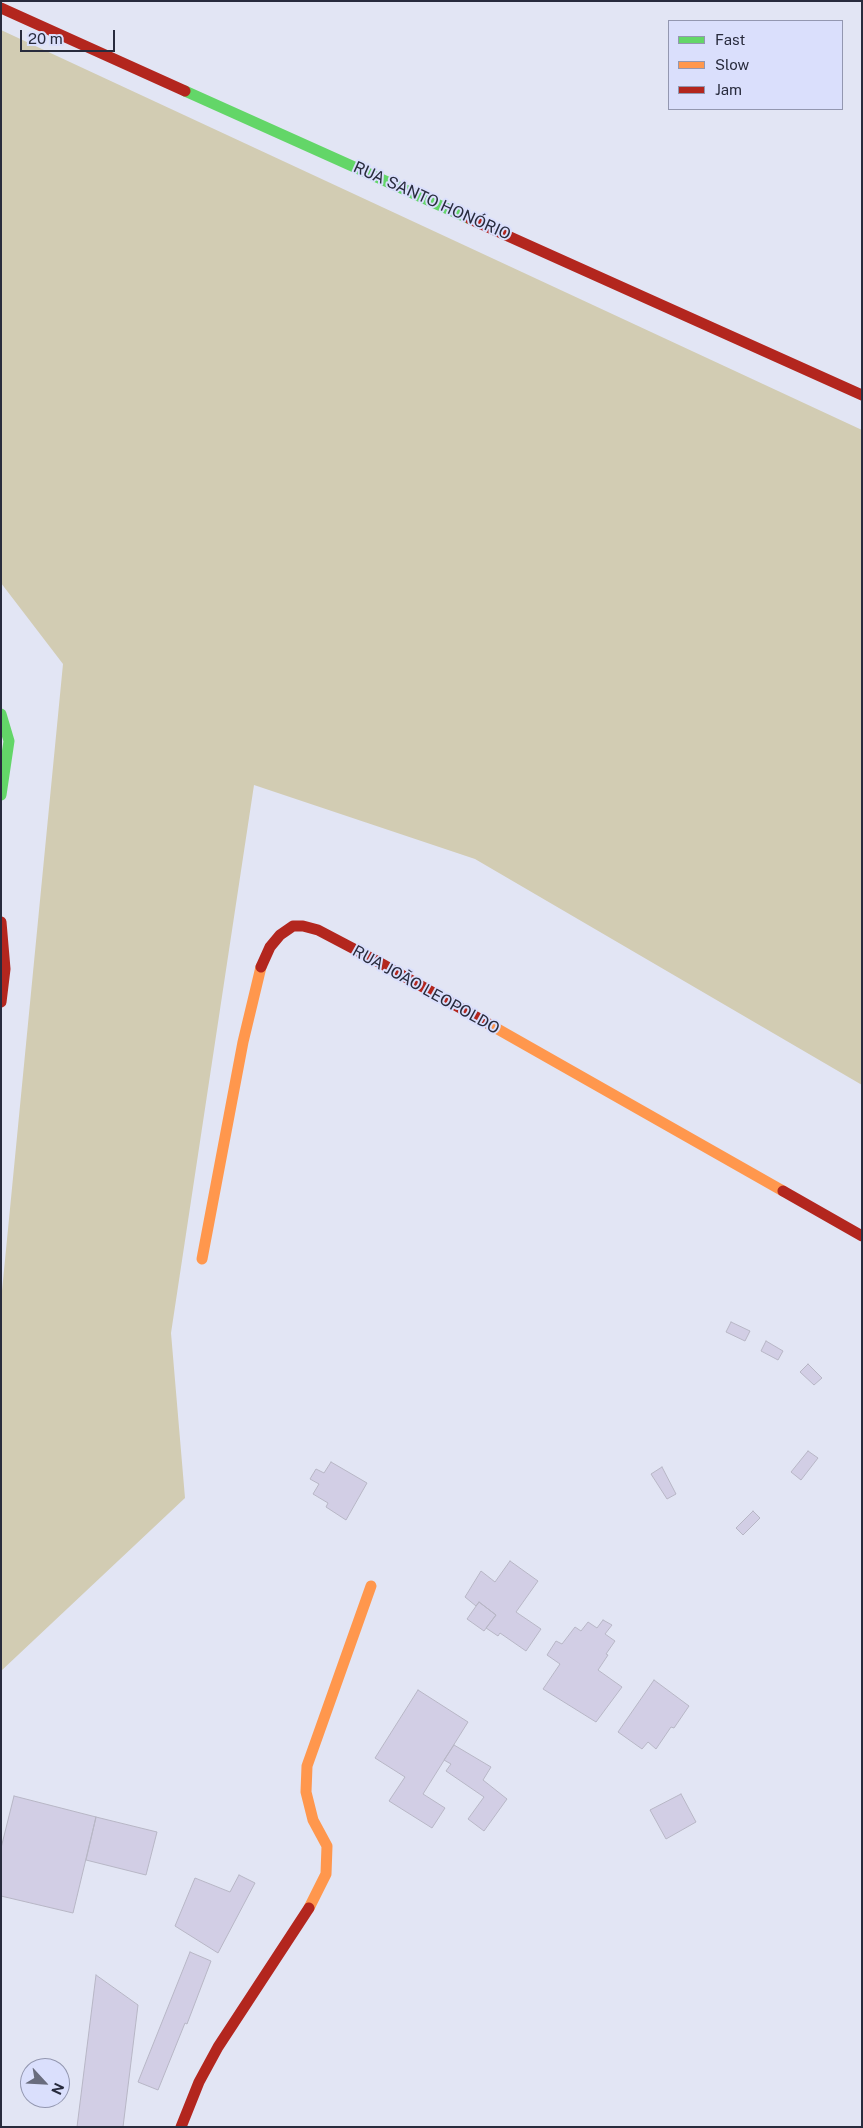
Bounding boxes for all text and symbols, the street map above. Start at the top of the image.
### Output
scale bar [22,20,118,52]
legend [668,20,843,110]
text: 20 m [28,30,63,47]
text: Fast [715,31,745,48]
text: Slow [715,56,749,73]
text: Jam [715,81,742,98]
street label: RUA SANTO HONÓRIO [350,158,514,244]
street label: RUA JOÃO LEOPOLDO [349,942,503,1038]
north arrow [20,2058,70,2108]
text: N [48,2081,67,2097]

